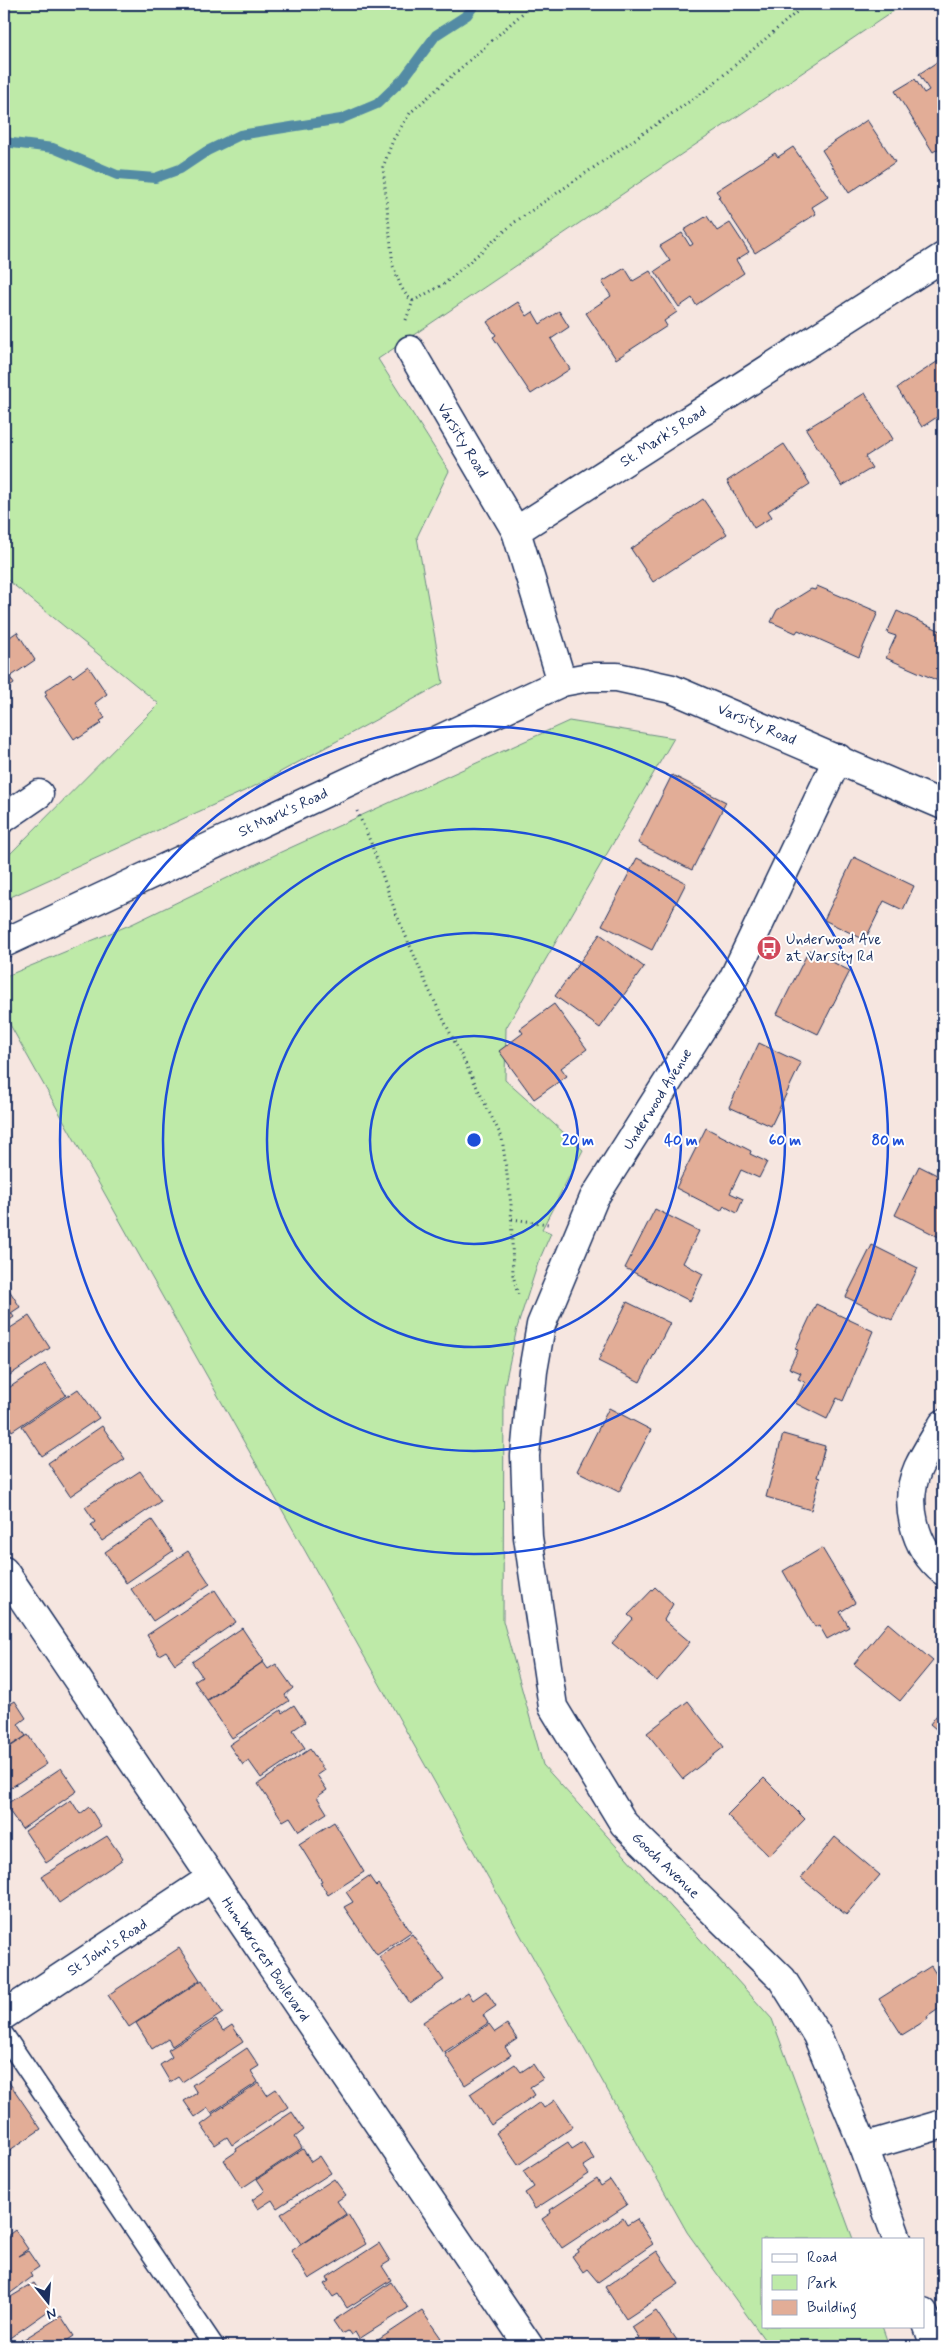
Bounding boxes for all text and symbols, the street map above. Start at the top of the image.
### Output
street label: Varsity Road [432,399,492,482]
street label: St. Mark's Road [616,401,711,472]
street label: Varsity Road [714,699,799,751]
street label: St Mark's Road [235,783,331,842]
place label: Underwood Ave at Varsity Rd [786,930,881,967]
bus stop icon: Underwood Ave at Varsity Rd [756,935,782,961]
street label: Underwood Avenue [619,1045,697,1154]
centre of rings [465,1131,483,1149]
text: 20 m [562,1131,594,1151]
text: 40 m [664,1131,698,1151]
text: 60 m [769,1131,801,1151]
text: 80 m [871,1131,905,1151]
street label: Gooch Avenue [627,1828,704,1903]
street label: Humbercrest Boulevard [216,1893,314,2026]
street label: St John's Road [63,1914,152,1981]
legend [762,2238,924,2328]
text: Road [807,2248,837,2268]
text: Park [807,2274,837,2294]
north arrow [22,2278,72,2328]
text: Building [807,2298,857,2319]
text: N [44,2304,59,2323]

